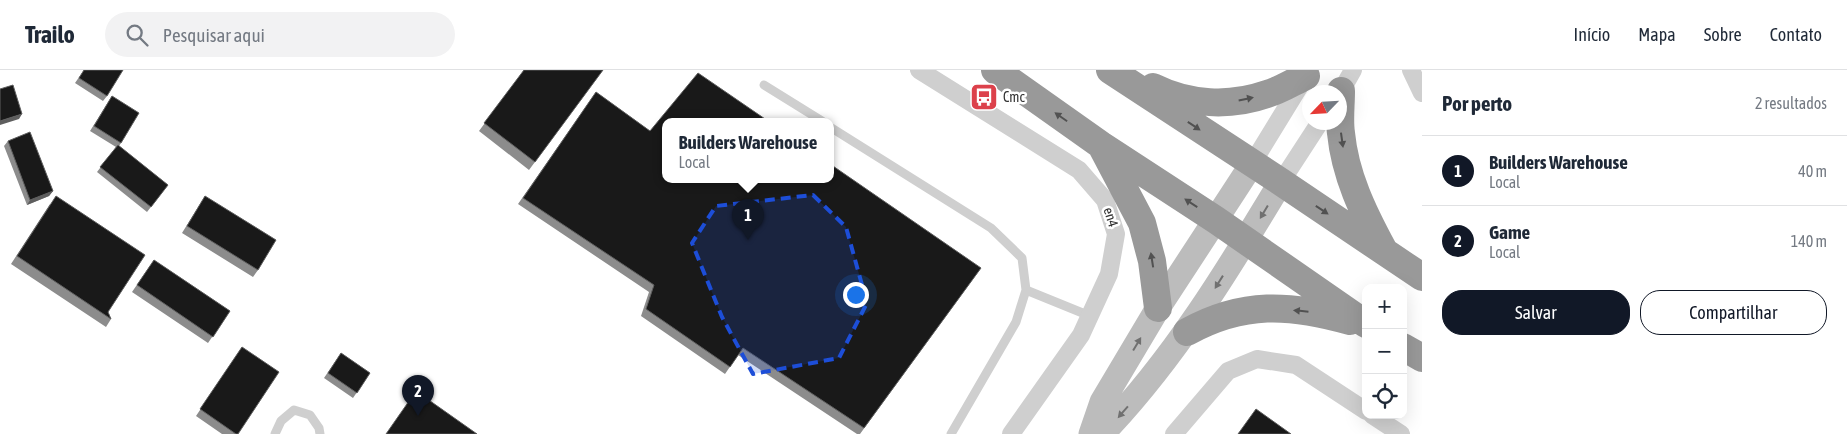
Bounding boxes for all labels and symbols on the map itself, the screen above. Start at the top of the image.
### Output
bus stop icon: Cmc [969,82,999,112]
north arrow [1302,85,1347,130]
place label: Cmc [1003,89,1025,105]
one-way arrow [1238,95,1253,103]
one-way arrow [1054,112,1068,122]
one-way arrow [1187,121,1201,131]
one-way arrow [1338,132,1346,148]
pin: 1 [732,199,764,240]
one-way arrow [1185,199,1198,208]
street label: en4 [1100,205,1122,229]
one-way arrow [1259,205,1268,218]
one-way arrow [1315,205,1329,215]
one-way arrow [1148,252,1156,268]
one-way arrow [1214,275,1224,288]
your location [843,282,869,308]
one-way arrow [1293,306,1309,314]
one-way arrow [1132,338,1141,351]
pin: 2 [402,375,434,416]
one-way arrow [1117,406,1128,419]

